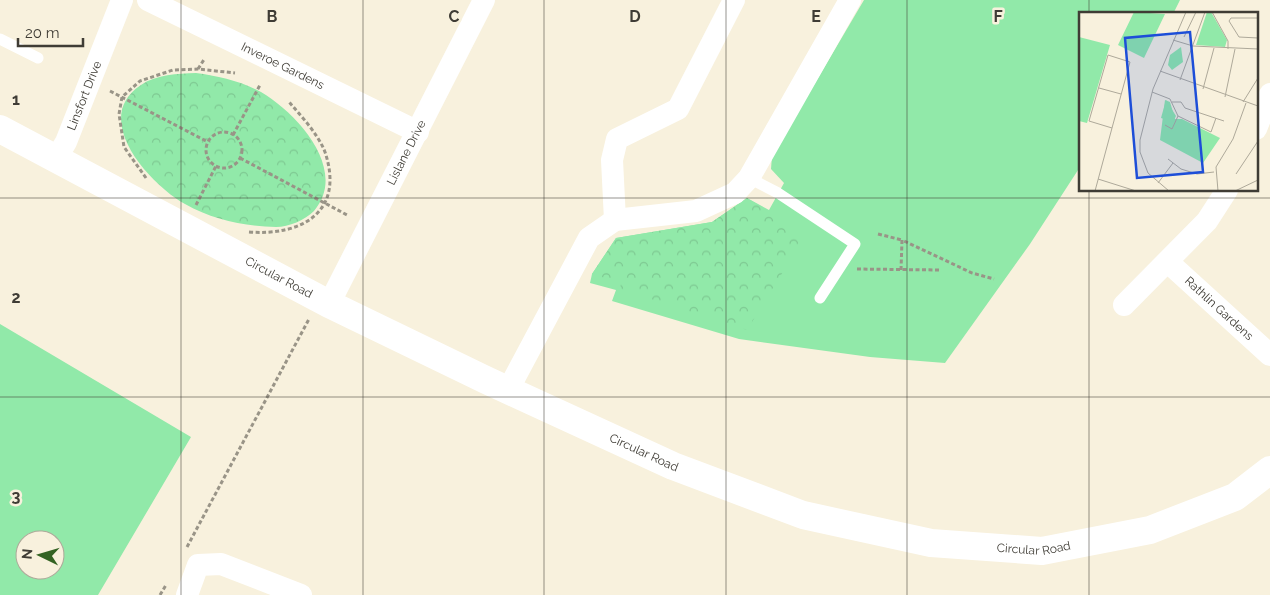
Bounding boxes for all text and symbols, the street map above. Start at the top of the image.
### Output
text: B [267,7,278,26]
text: C [449,7,460,26]
text: D [629,7,641,26]
text: E [811,7,821,26]
text: F [993,7,1003,26]
inset map [1079,12,1258,191]
scale bar [18,15,82,47]
text: 20 m [25,24,60,42]
street label: Inveroe Gardens [239,40,327,92]
street label: Linsfort Drive [64,59,104,132]
text: 1 [12,90,20,109]
street label: Lislane Drive [384,118,429,187]
street label: Circular Road [243,254,315,301]
street label: Rathlin Gardens [1182,274,1256,343]
text: 2 [11,288,21,307]
street label: Circular Road [607,431,680,474]
text: 3 [12,487,21,506]
north arrow [15,530,65,580]
street label: Circular Road [996,539,1072,558]
text: N [19,548,35,560]

